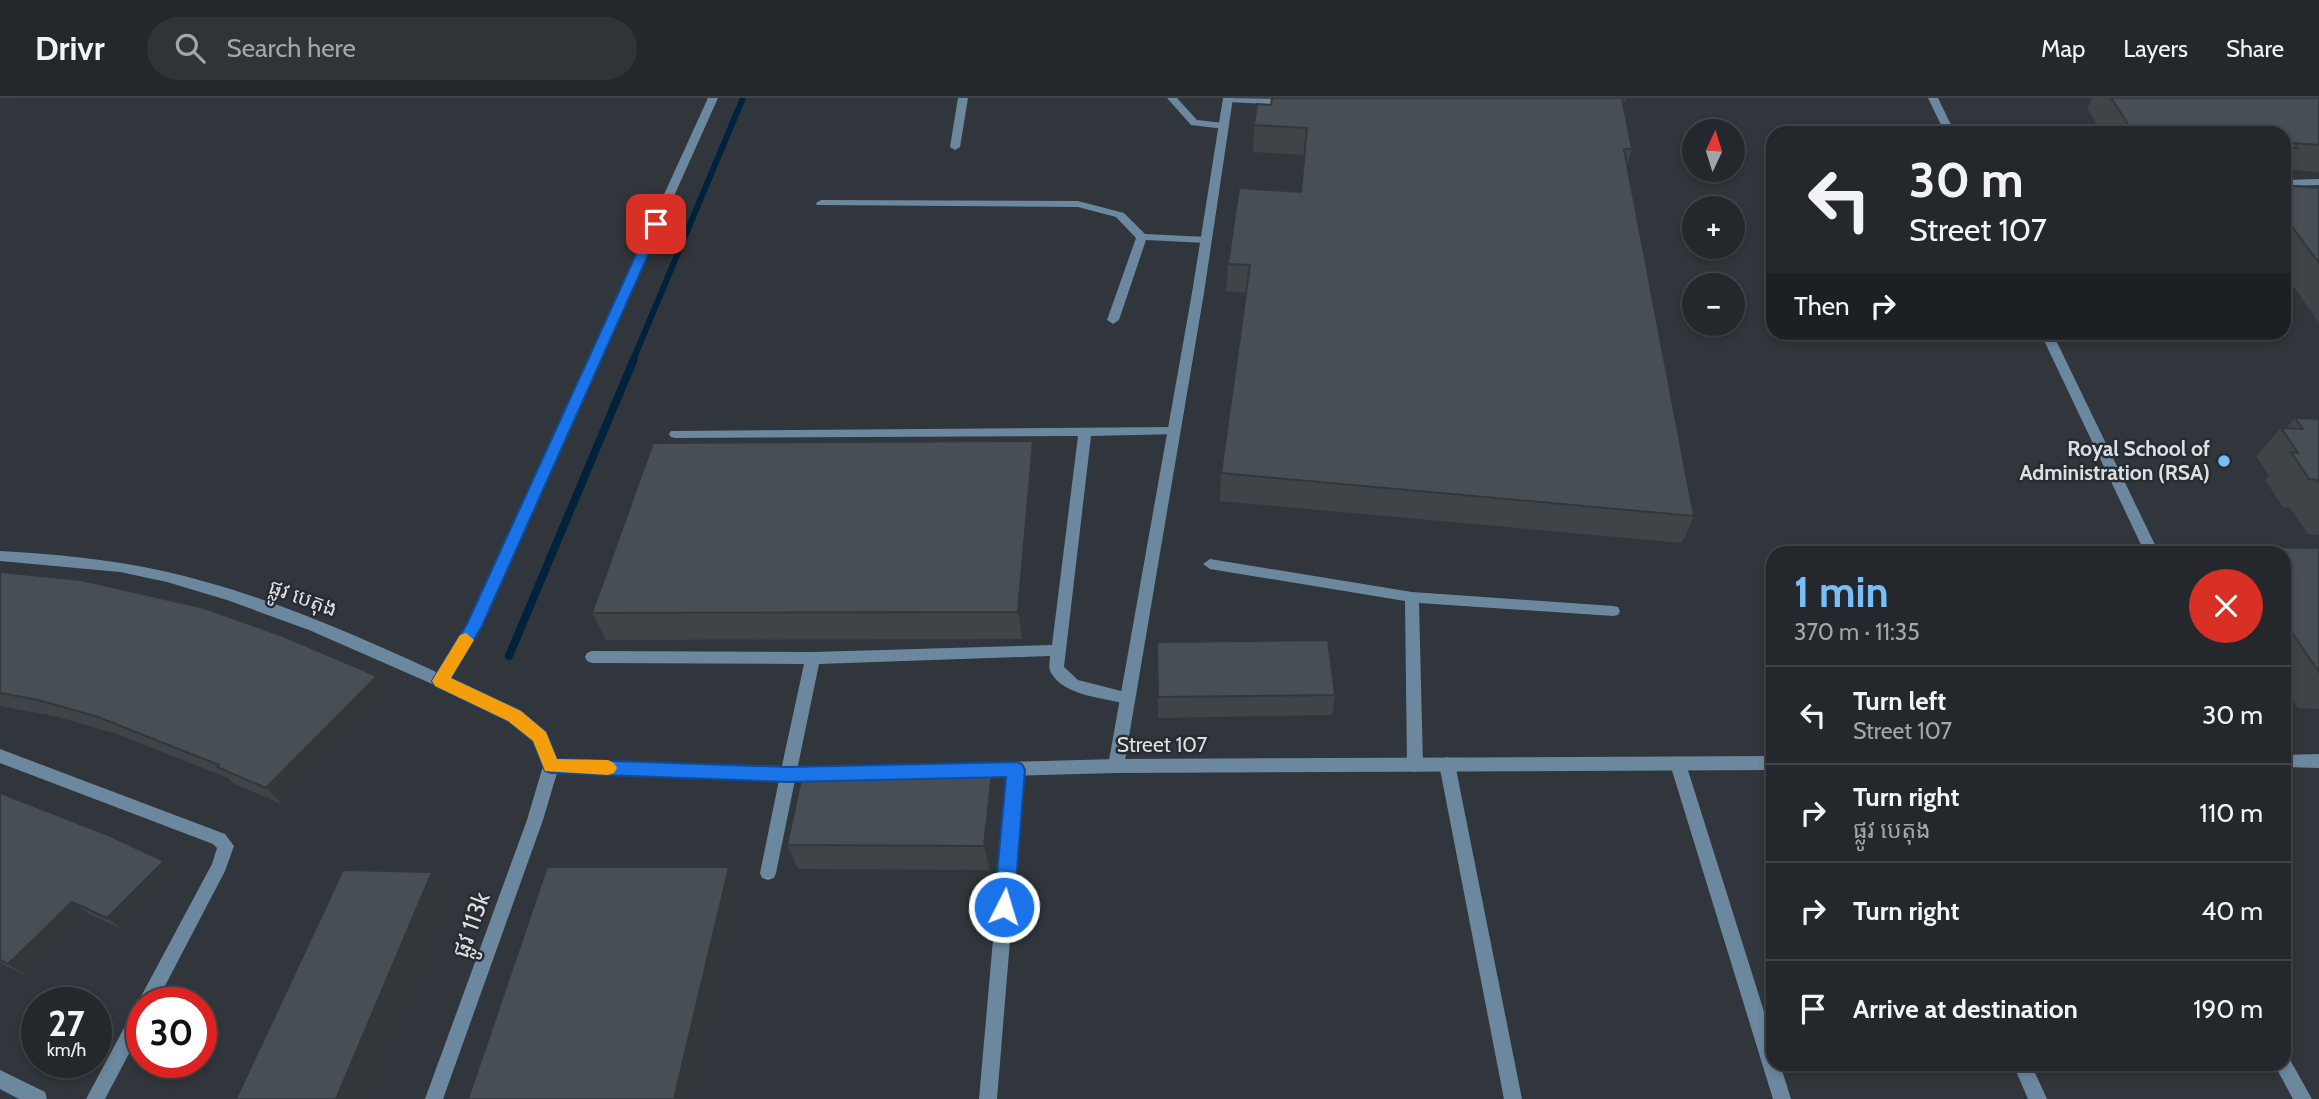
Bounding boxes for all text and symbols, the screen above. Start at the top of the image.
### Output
search box [147,17,637,80]
text: Drivr [35,28,105,68]
icon: search [171,29,209,67]
text: Search here [227,32,356,64]
text: Map [2041,34,2085,63]
text: Layers [2123,34,2188,63]
text: Share [2226,34,2284,63]
north arrow [1682,119,1745,182]
map controls [1682,119,1745,336]
text: 30 m [1909,150,2024,209]
icon: left [1794,154,1885,245]
pin [626,194,686,254]
button: + [1682,196,1745,259]
icon: arrive [637,205,675,243]
text: Street 107 [1909,210,2047,249]
button: − [1682,273,1745,336]
icon: right [1864,287,1902,325]
text: Then [1794,290,1850,322]
place label: Royal School of Administration (RSA) [2019,436,2210,485]
marker: Royal School of Administration (RSA) [2216,453,2232,469]
text: 1 min [1794,566,1889,618]
button: close [2189,569,2263,643]
street label: ផ្លូវ បេតុង [263,574,341,628]
text: 370 m · 11:35 [1794,618,1920,646]
text: Turn left [1853,685,1946,717]
icon: left [1794,696,1832,734]
text: 30 m [2202,699,2263,731]
text: Street 107 [1853,717,1952,745]
street label: Street 107 [1117,732,1208,757]
text: Turn right [1853,781,1959,813]
icon: right [1794,794,1832,832]
text: 110 m [2199,797,2263,829]
text: ផ្លូវ បេតុង [1853,816,1931,844]
position arrow [967,870,1041,944]
street label: ផ្លូវ 113k [445,888,503,964]
icon: right [1794,892,1832,930]
text: Turn right [1853,895,1959,927]
text: 40 m [2201,895,2263,927]
speed limit sign: 30 [126,987,217,1078]
icon: arrive [1794,990,1832,1028]
text: Arrive at destination [1853,993,2078,1025]
text: 190 m [2193,993,2263,1025]
text: 27 [48,1002,85,1045]
text: km/h [47,1039,86,1061]

